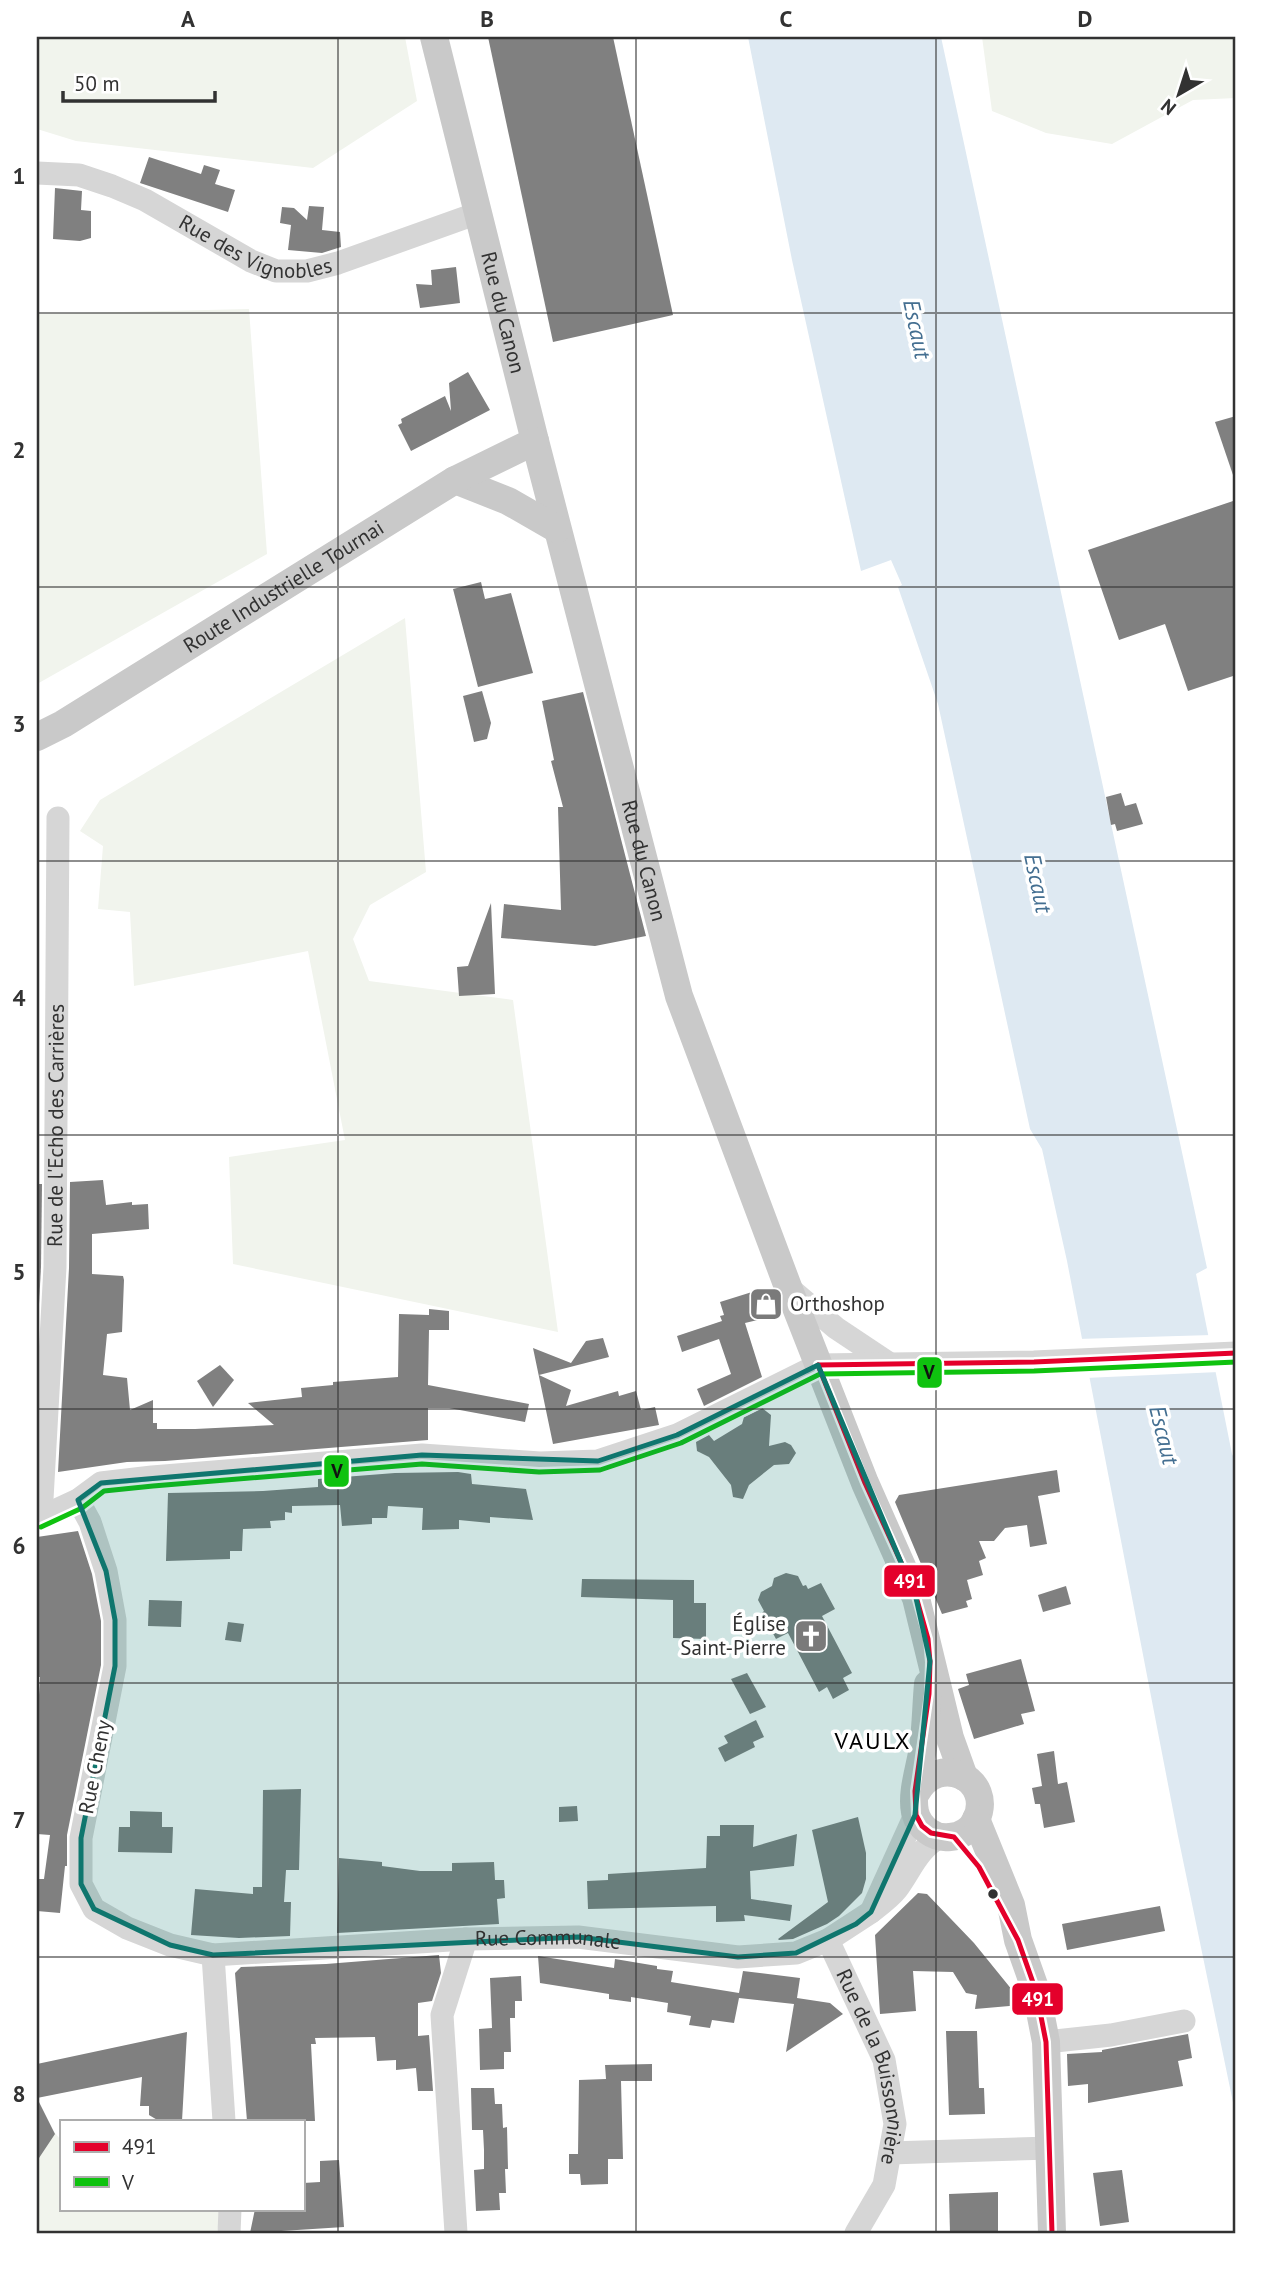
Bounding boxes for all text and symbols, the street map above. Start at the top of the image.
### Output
text: A [181,4,195,33]
text: B [480,4,494,33]
text: C [780,4,793,33]
text: D [1078,4,1092,33]
scale bar [63,60,215,104]
north arrow [1144,60,1214,130]
text: 50 m [74,70,120,97]
text: N [1156,94,1181,120]
text: 1 [12,161,26,190]
street label: Rue des Vignobles [174,208,335,284]
street label: Rue du Canon [475,249,532,376]
water label: Escaut [897,297,938,363]
text: 2 [12,435,26,464]
street label: Route Industrielle Tournai [178,514,389,659]
text: 3 [12,709,26,738]
street label: Rue du Canon [616,797,673,924]
water label: Escaut [1018,851,1059,917]
text: 4 [12,983,26,1012]
street label: Rue de l'Echo des Carrières [41,1004,70,1247]
text: 5 [12,1257,26,1286]
shop icon: Orthoshop [747,1285,785,1323]
place label: Orthoshop [790,1290,885,1317]
line badge: V [916,1356,943,1389]
text: V [922,1360,935,1384]
water label: Escaut [1143,1402,1186,1469]
line badge: V [323,1454,350,1488]
text: V [330,1459,343,1483]
text: 6 [12,1531,26,1560]
line badge: 491 [883,1564,936,1598]
text: 491 [894,1569,926,1593]
place label: Église Saint-Pierre [680,1610,786,1661]
church icon: Église Saint-Pierre [792,1617,830,1655]
street label: Rue Cheny [72,1717,117,1816]
district label: VAULX [834,1725,911,1756]
text: 7 [12,1805,26,1834]
unlabelled marker [986,1887,1000,1901]
street label: Rue Communale [475,1923,623,1955]
street label: Rue de la Buissonnière [830,1964,910,2167]
line badge: 491 [1011,1982,1064,2016]
text: 491 [1022,1987,1054,2011]
text: 8 [12,2079,26,2108]
legend [60,2120,304,2210]
text: 491 [122,2133,156,2160]
text: V [121,2169,134,2196]

